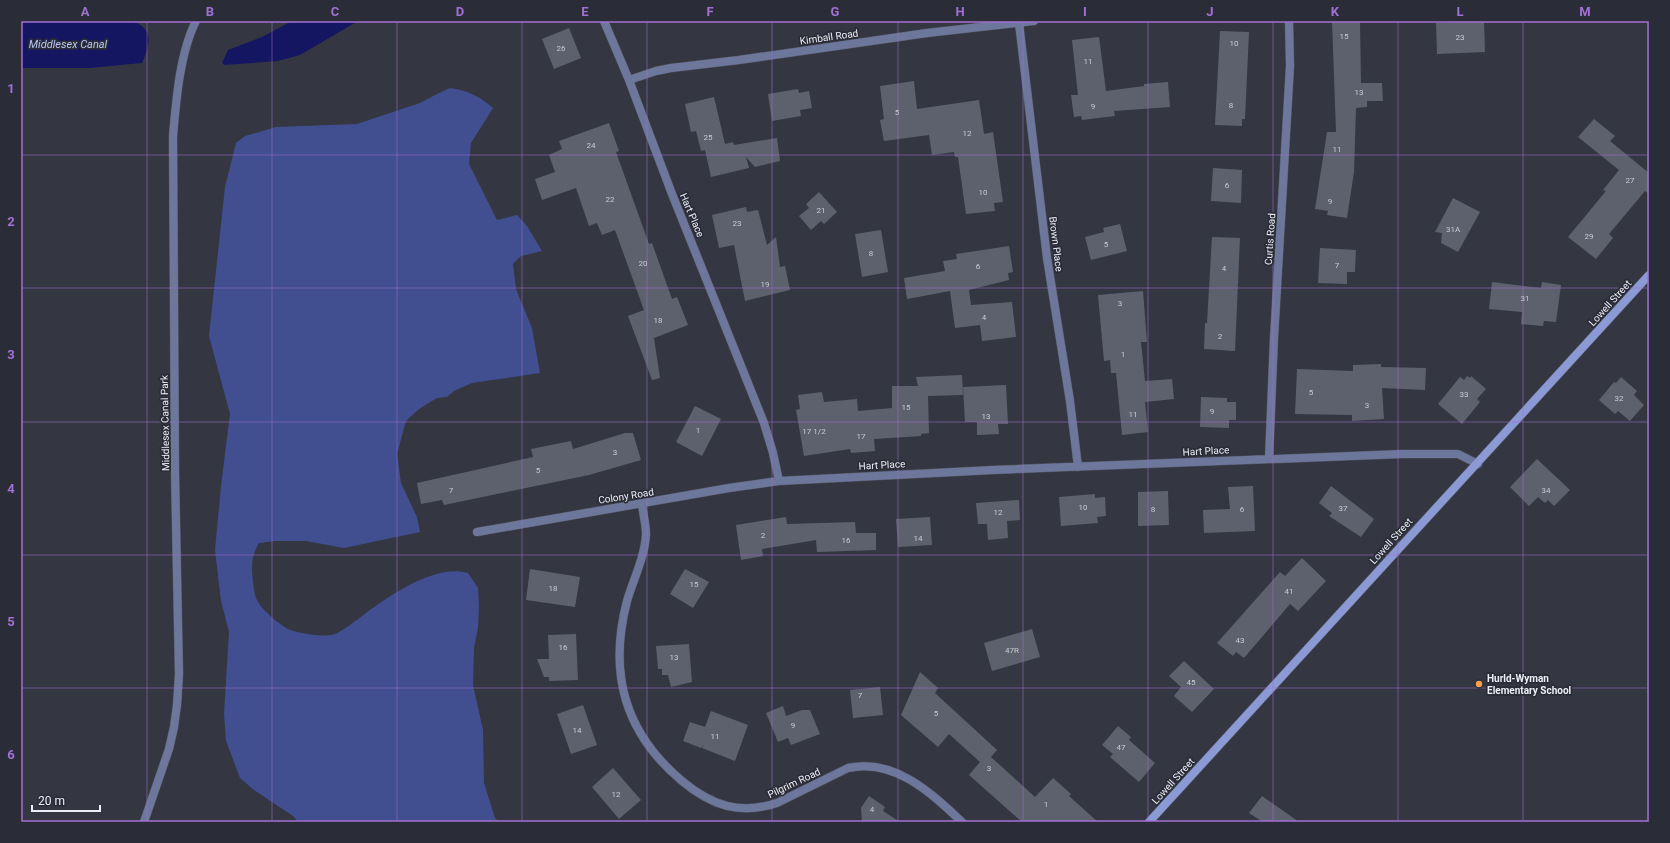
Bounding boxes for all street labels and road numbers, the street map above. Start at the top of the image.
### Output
street label: Kimball Road [799,27,859,47]
street label: Hart Place [678,191,706,239]
street label: Curtis Road [1263,213,1277,265]
street label: Brown Place [1047,216,1065,272]
street label: Lowell Street [1587,278,1633,328]
street label: Middlesex Canal Park [159,374,171,471]
street label: Hart Place [1182,444,1230,458]
street label: Hart Place [858,458,906,472]
street label: Colony Road [597,486,655,506]
street label: Lowell Street [1368,516,1414,566]
street label: Lowell Street [1150,756,1196,806]
street label: Pilgrim Road [766,766,822,800]

